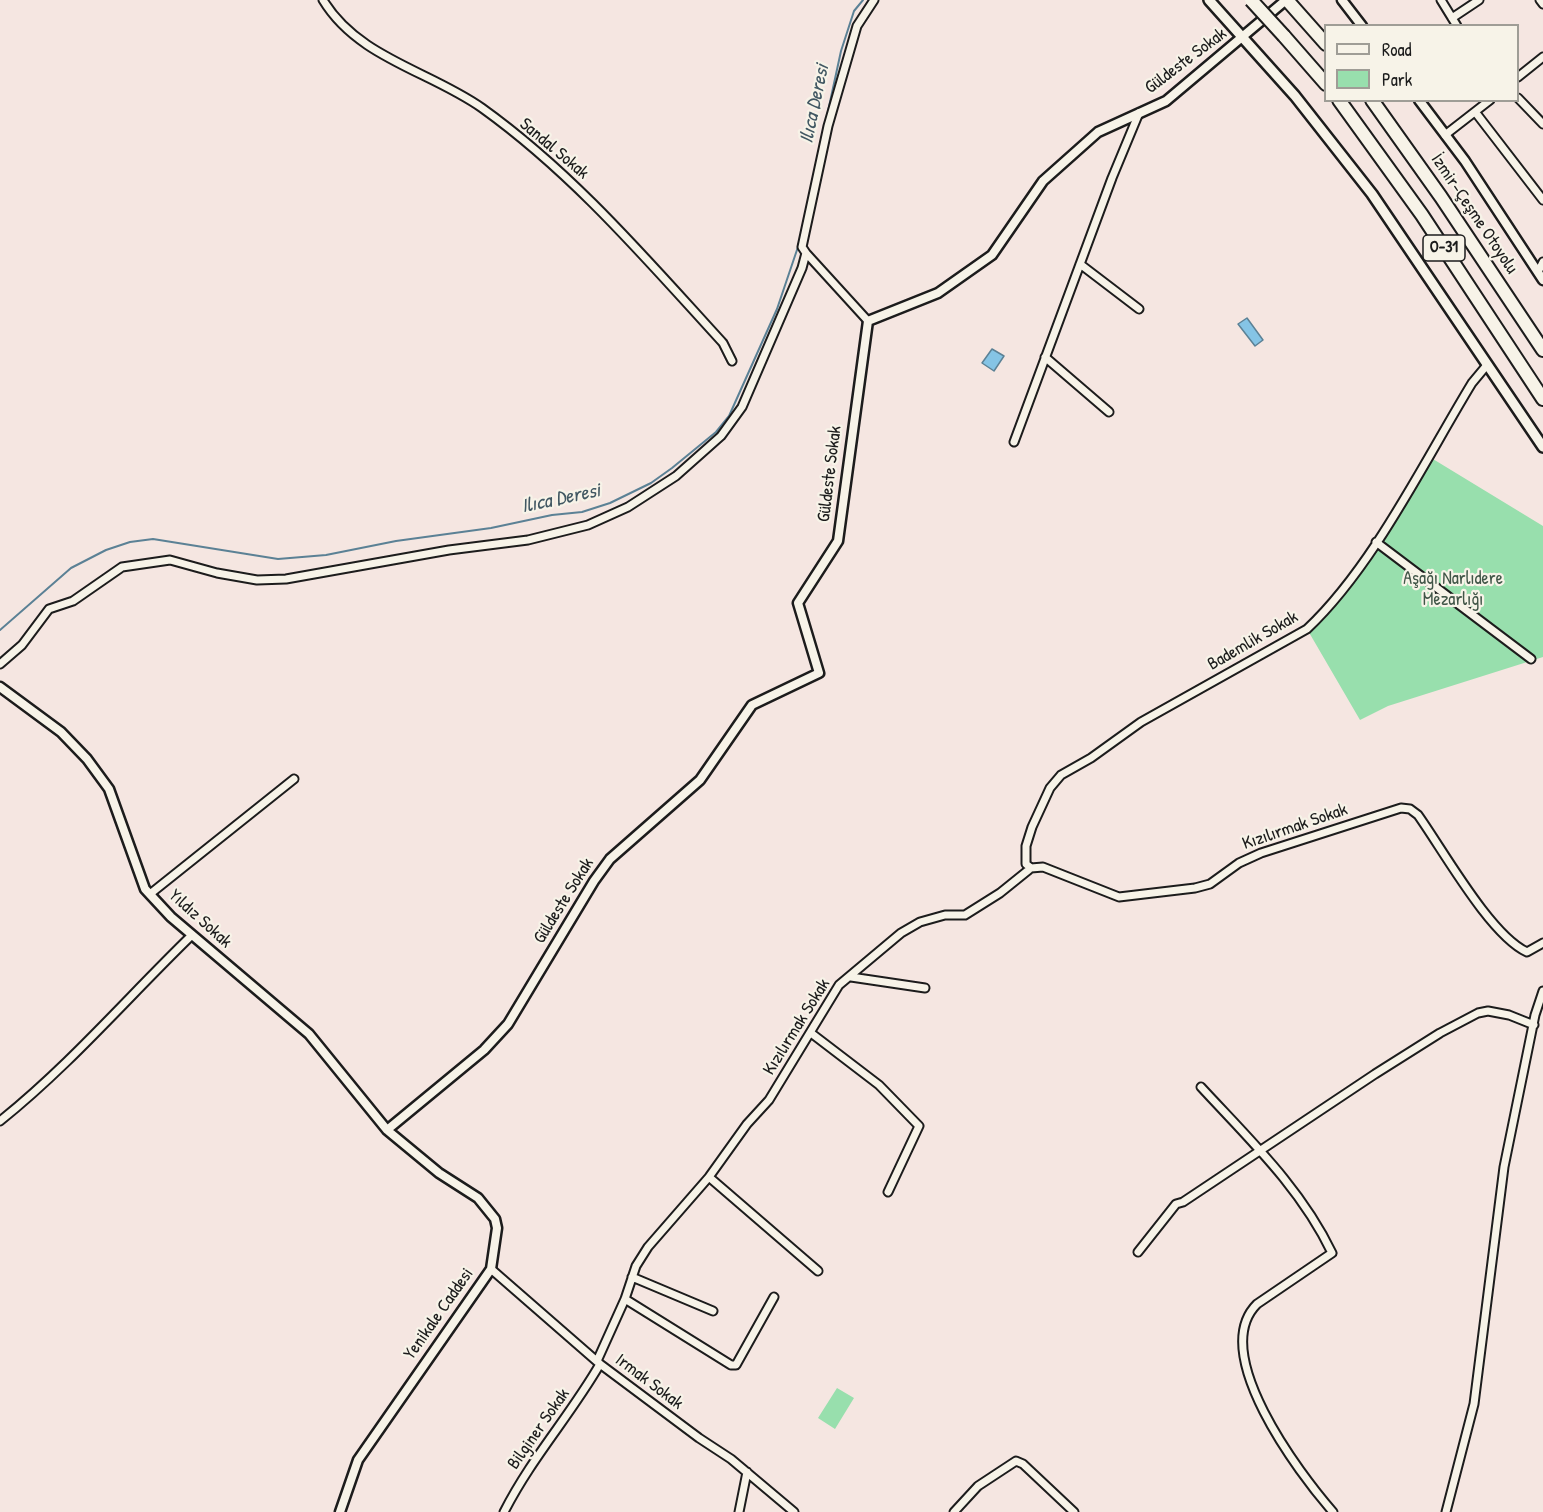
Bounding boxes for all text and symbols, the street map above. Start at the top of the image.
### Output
street label: Güldeste Sokak [1141,23,1231,99]
legend [1324,24,1519,102]
text: Road [1382,37,1412,62]
water label: Ilıca Deresi [795,62,835,146]
text: Park [1382,67,1412,92]
street label: Sandal Sokak [515,114,593,184]
street label: İzmir-Çeşme Otoyolu [1426,150,1522,278]
road number: O-31 [1423,235,1465,261]
street label: Güldeste Sokak [813,425,847,523]
water label: Ilıca Deresi [519,479,603,519]
park label: Aşağı Narlıdere Mezarlığı [1403,568,1503,610]
street label: Bademlik Sokak [1204,607,1302,675]
street label: Kızılırmak Sokak [1240,799,1350,855]
street label: Güldeste Sokak [529,854,599,948]
street label: Yıldız Sokak [164,885,236,953]
street label: Kızılırmak Sokak [759,975,835,1079]
street label: Yenikale Caddesi [399,1264,479,1364]
street label: Irmak Sokak [611,1349,687,1415]
street label: Bilginer Sokak [503,1384,575,1474]

